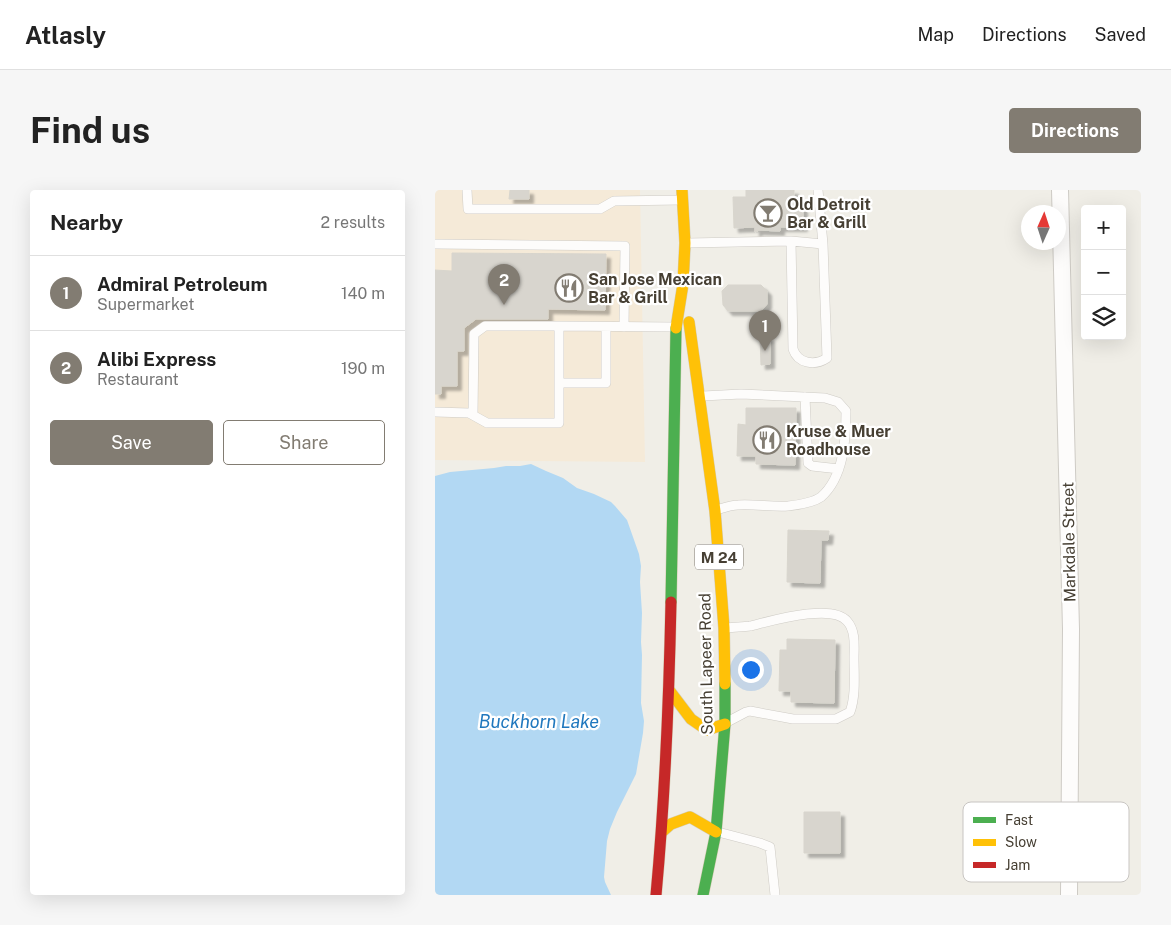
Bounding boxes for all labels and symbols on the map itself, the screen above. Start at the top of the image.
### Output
place label: Old Detroit Bar & Grill [787,195,871,232]
bar icon: Old Detroit Bar & Grill [753,198,783,228]
north arrow [1021,205,1066,250]
pin: 2 [488,264,520,305]
place label: San Jose Mexican Bar & Grill [588,270,722,307]
restaurant icon: San Jose Mexican Bar & Grill [554,273,584,303]
pin: 1 [749,310,781,351]
place label: Kruse & Muer Roadhouse [786,422,891,459]
restaurant icon: Kruse & Muer Roadhouse [752,425,782,455]
street label: Markdale Street [1058,482,1080,602]
road number: M 24 [695,544,743,570]
street label: South Lapeer Road [695,593,717,735]
your location [738,657,764,683]
water label: Buckhorn Lake [479,711,599,732]
legend [963,802,1129,882]
text: Fast [1005,812,1033,828]
text: Slow [1005,834,1037,850]
text: Jam [1005,857,1030,873]

